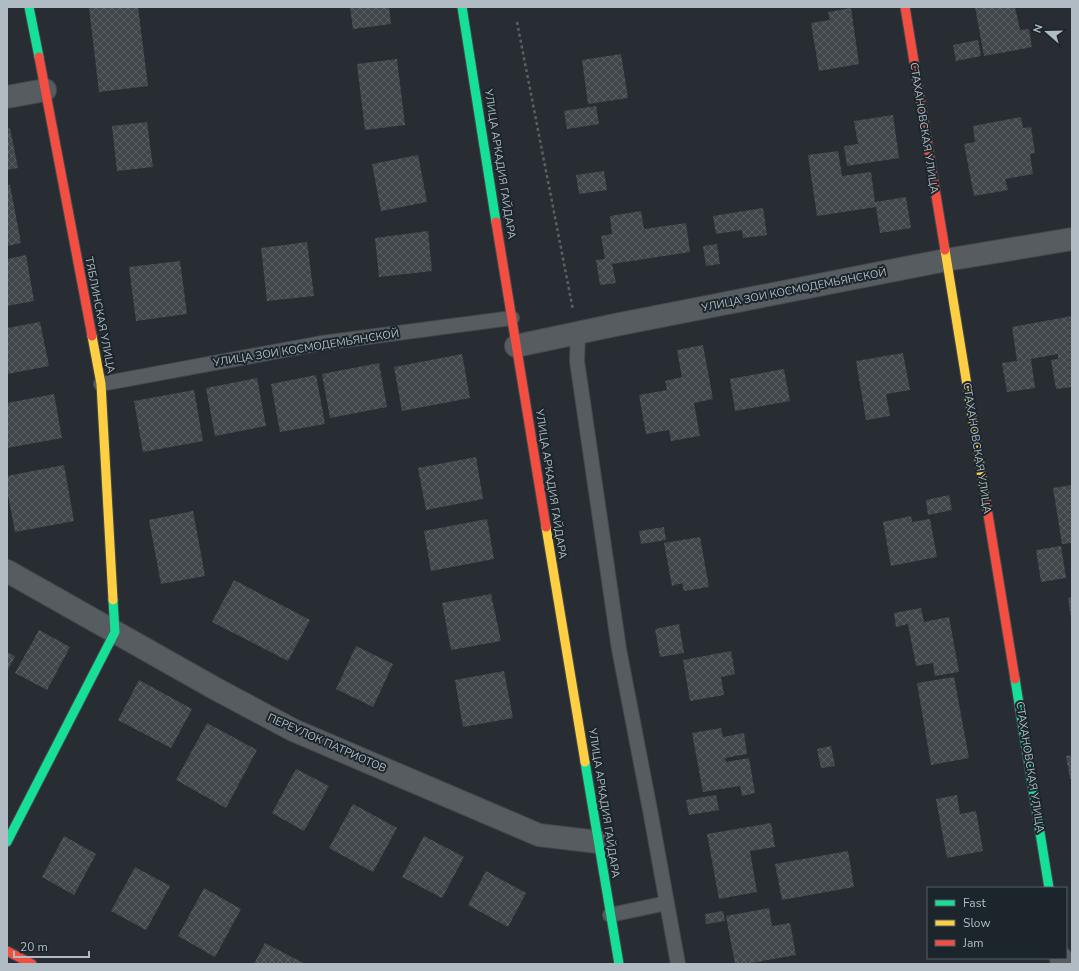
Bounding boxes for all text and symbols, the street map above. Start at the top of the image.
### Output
north arrow [1027,12,1067,52]
text: N [1030,22,1047,35]
street label: СТАХАНОВСКАЯ УЛИЦА [906,61,942,195]
street label: УЛИЦА АРКАДИЯ ГАЙДАРА [481,87,519,240]
street label: ТЯБЛИНСКАЯ УЛИЦА [81,255,119,375]
street label: УЛИЦА ЗОИ КОСМОДЕМЬЯНСКОЙ [699,265,888,316]
street label: УЛИЦА ЗОИ КОСМОДЕМЬЯНСКОЙ [211,326,400,370]
street label: СТАХАНОВСКАЯ УЛИЦА [959,381,995,515]
street label: УЛИЦА АРКАДИЯ ГАЙДАРА [532,407,570,560]
street label: СТАХАНОВСКАЯ УЛИЦА [1012,700,1048,834]
street label: ПЕРЕУЛОК ПАТРИОТОВ [265,710,389,776]
street label: УЛИЦА АРКАДИЯ ГАЙДАРА [585,726,623,879]
legend [927,887,1067,959]
text: Fast [963,895,986,911]
text: Slow [963,915,991,931]
scale bar [14,933,89,959]
text: Jam [962,935,984,951]
text: 20 m [20,939,48,955]

